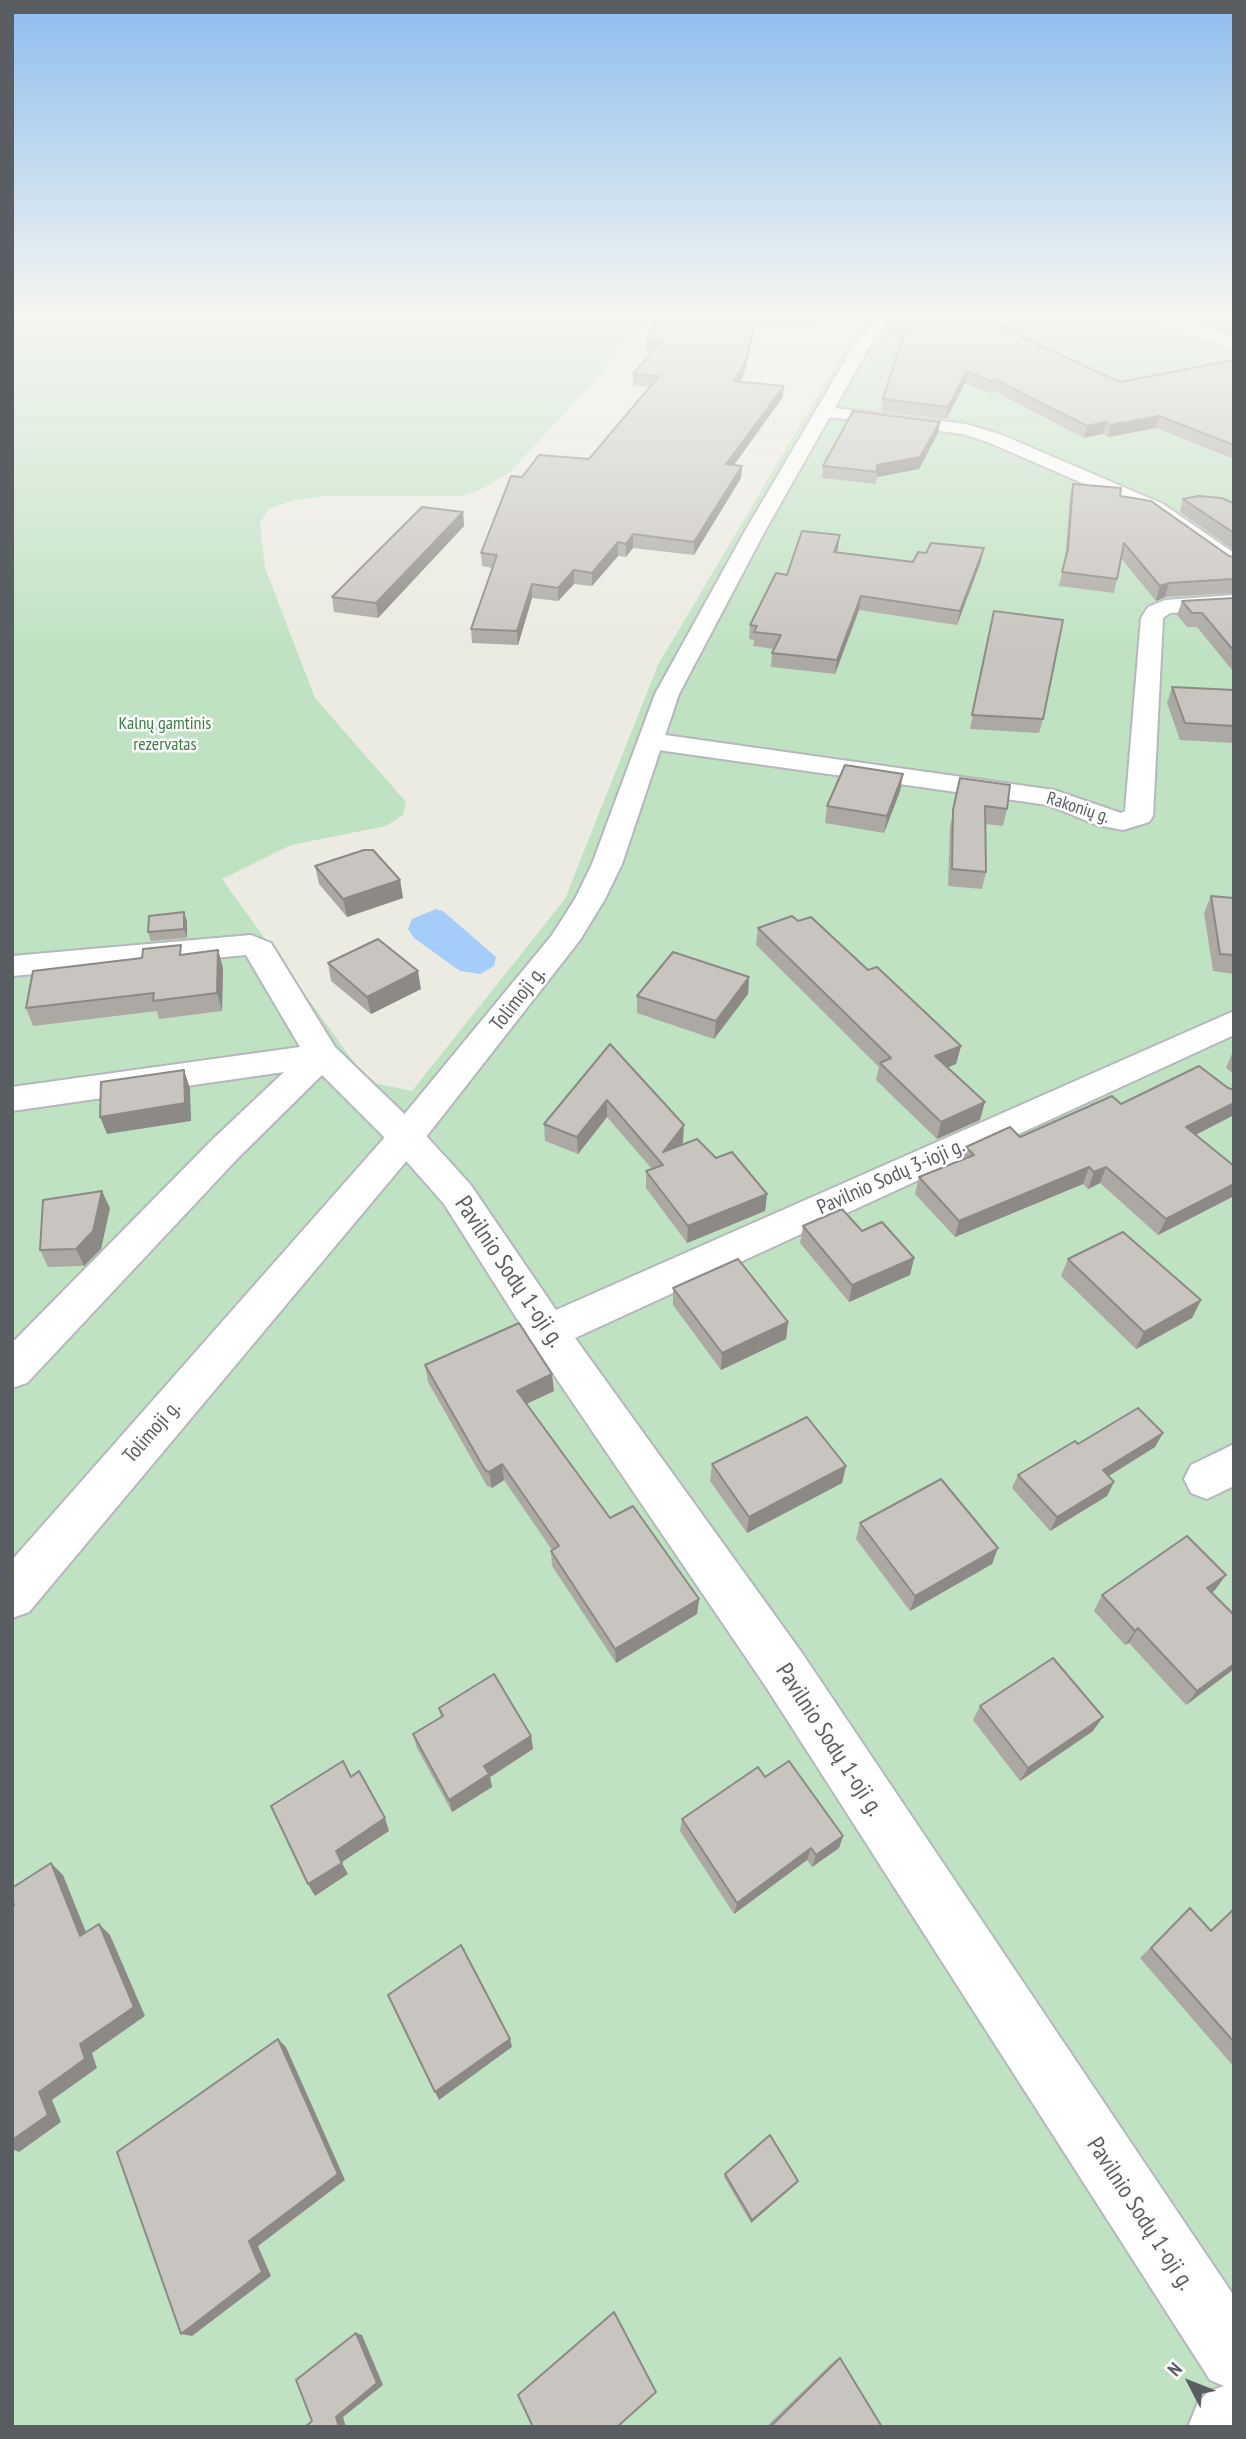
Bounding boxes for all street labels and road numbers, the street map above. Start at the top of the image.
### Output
street label: Rakonių g. [1044,788,1112,828]
street label: Tolimoji g. [485,962,551,1036]
street label: Pavilnio Sodų 3-ioji g. [814,1133,968,1221]
street label: Pavilnio Sodų 1-oji g. [448,1191,570,1353]
street label: Tolimoji g. [118,1395,186,1469]
street label: Pavilnio Sodų 1-oji g. [769,1658,889,1822]
street label: Pavilnio Sodų 1-oji g. [1080,2132,1200,2296]

